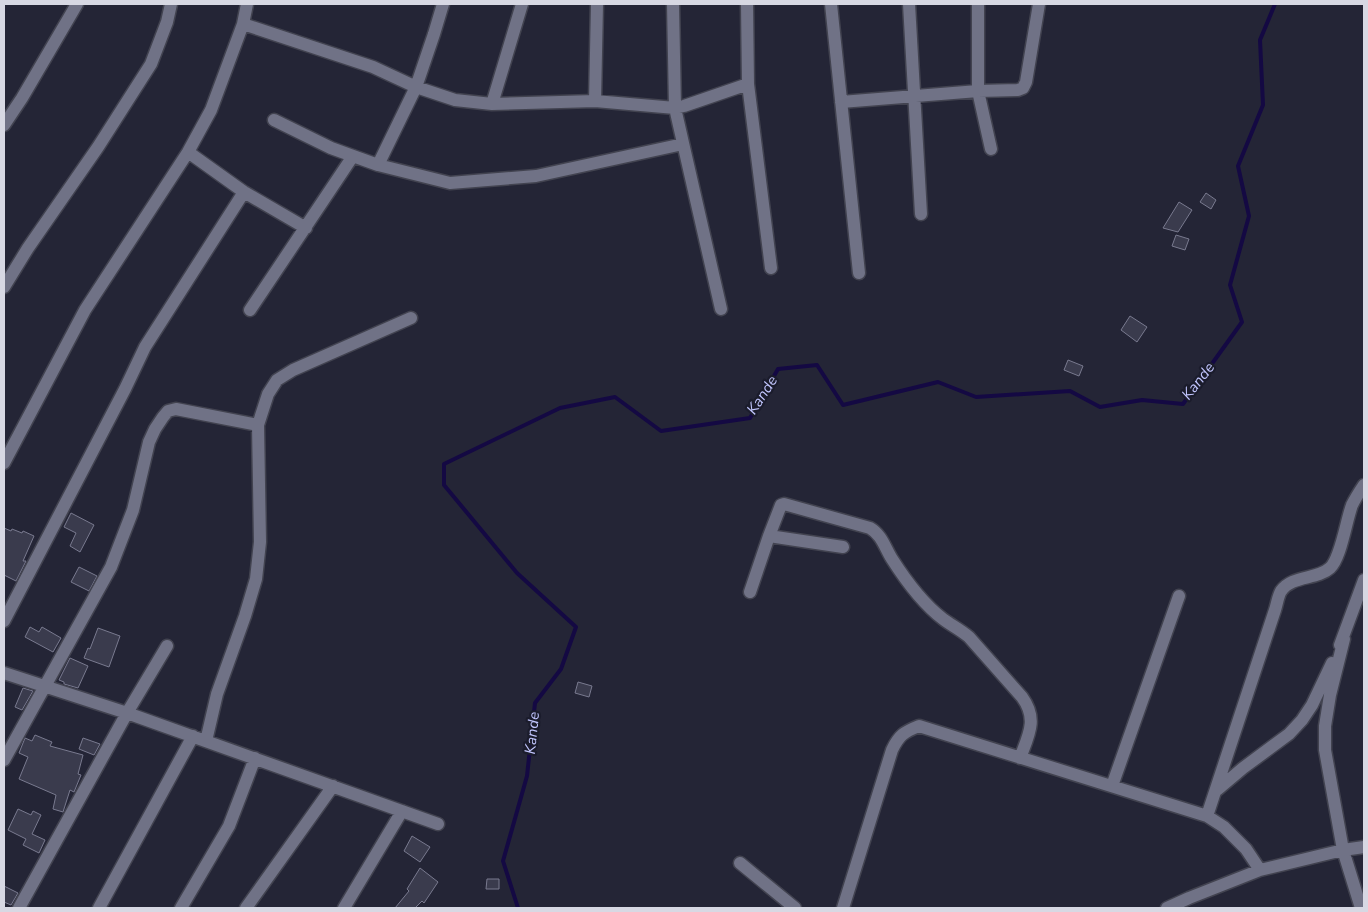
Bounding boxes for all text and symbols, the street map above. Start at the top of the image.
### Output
water label: Kande [1177,358,1219,404]
water label: Kande [742,372,782,418]
water label: Kande [520,711,544,755]

